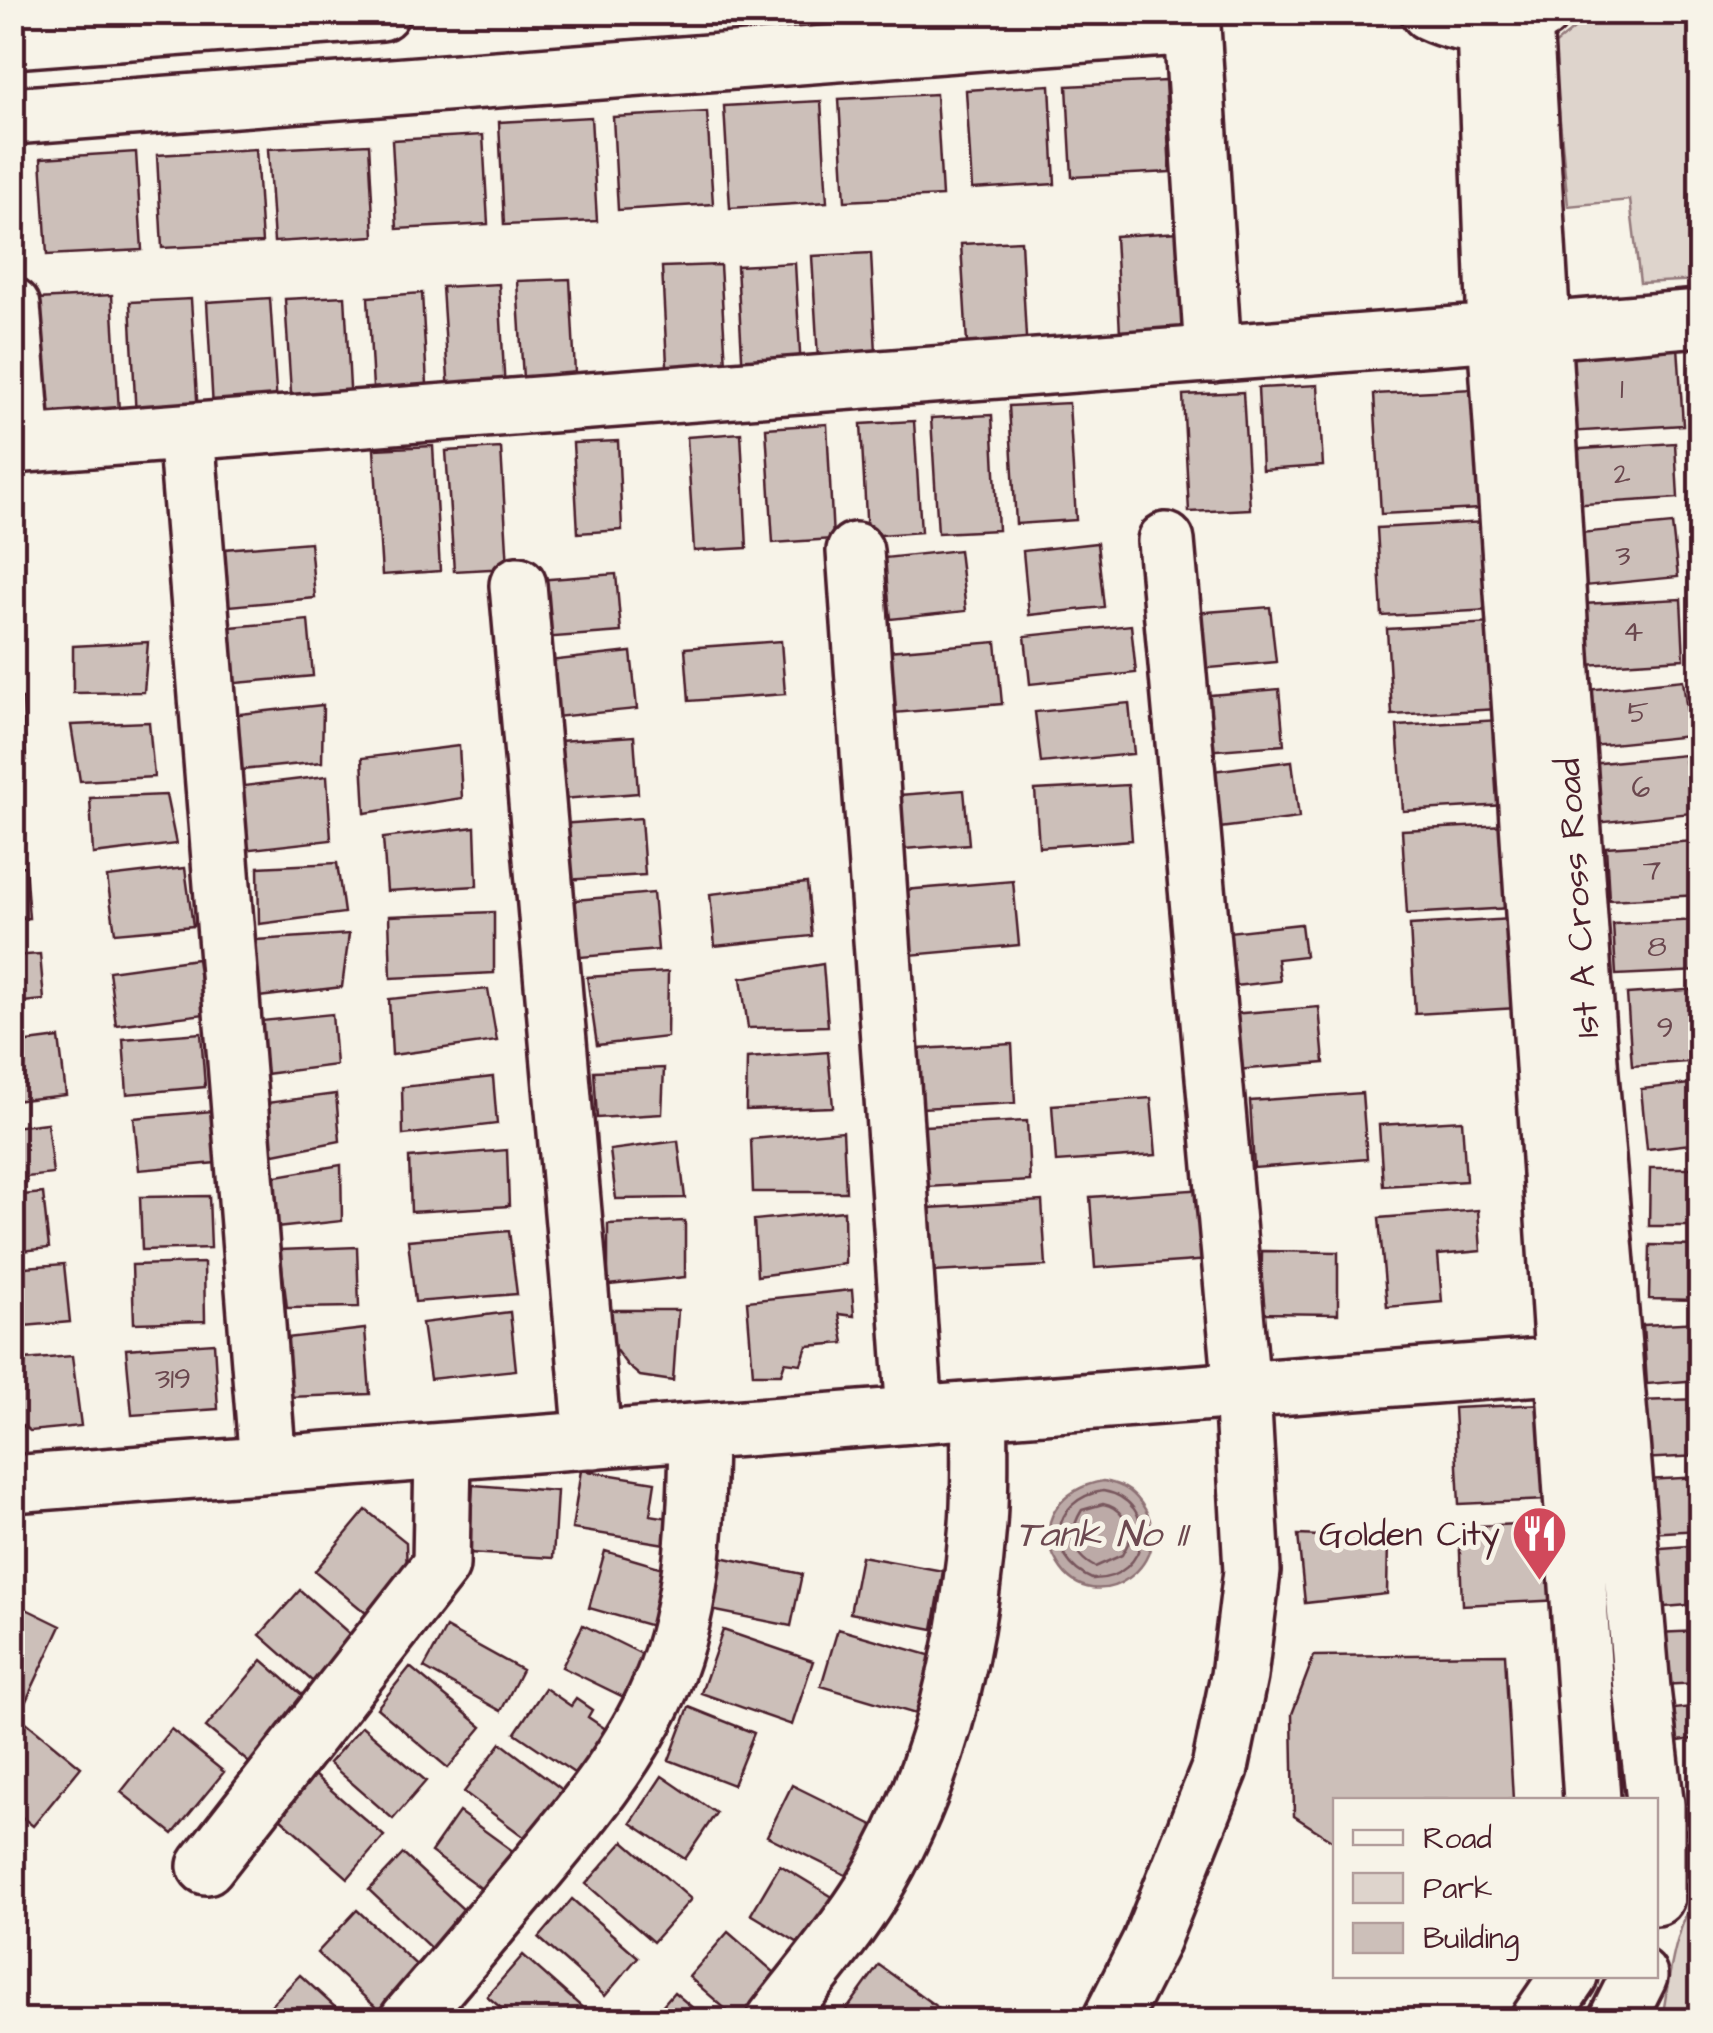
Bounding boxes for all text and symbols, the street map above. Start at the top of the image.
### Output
house number: 1 [1620,368,1624,410]
house number: 2 [1613,453,1631,495]
house number: 3 [1615,535,1631,577]
house number: 4 [1623,611,1643,653]
house number: 5 [1627,692,1649,734]
street label: 1st A Cross Road [1544,757,1612,1039]
house number: 6 [1632,767,1651,809]
house number: 7 [1643,850,1661,892]
house number: 8 [1647,926,1667,968]
house number: 9 [1656,1007,1674,1049]
house number: 319 [155,1358,191,1400]
restaurant icon: Golden City [1509,1504,1569,1583]
water label: Tank No 11 [1016,1509,1191,1561]
place label: Golden City [1319,1510,1500,1560]
legend [1333,1798,1658,1978]
text: Road [1423,1818,1492,1860]
text: Park [1423,1868,1492,1910]
text: Building [1423,1918,1519,1961]

